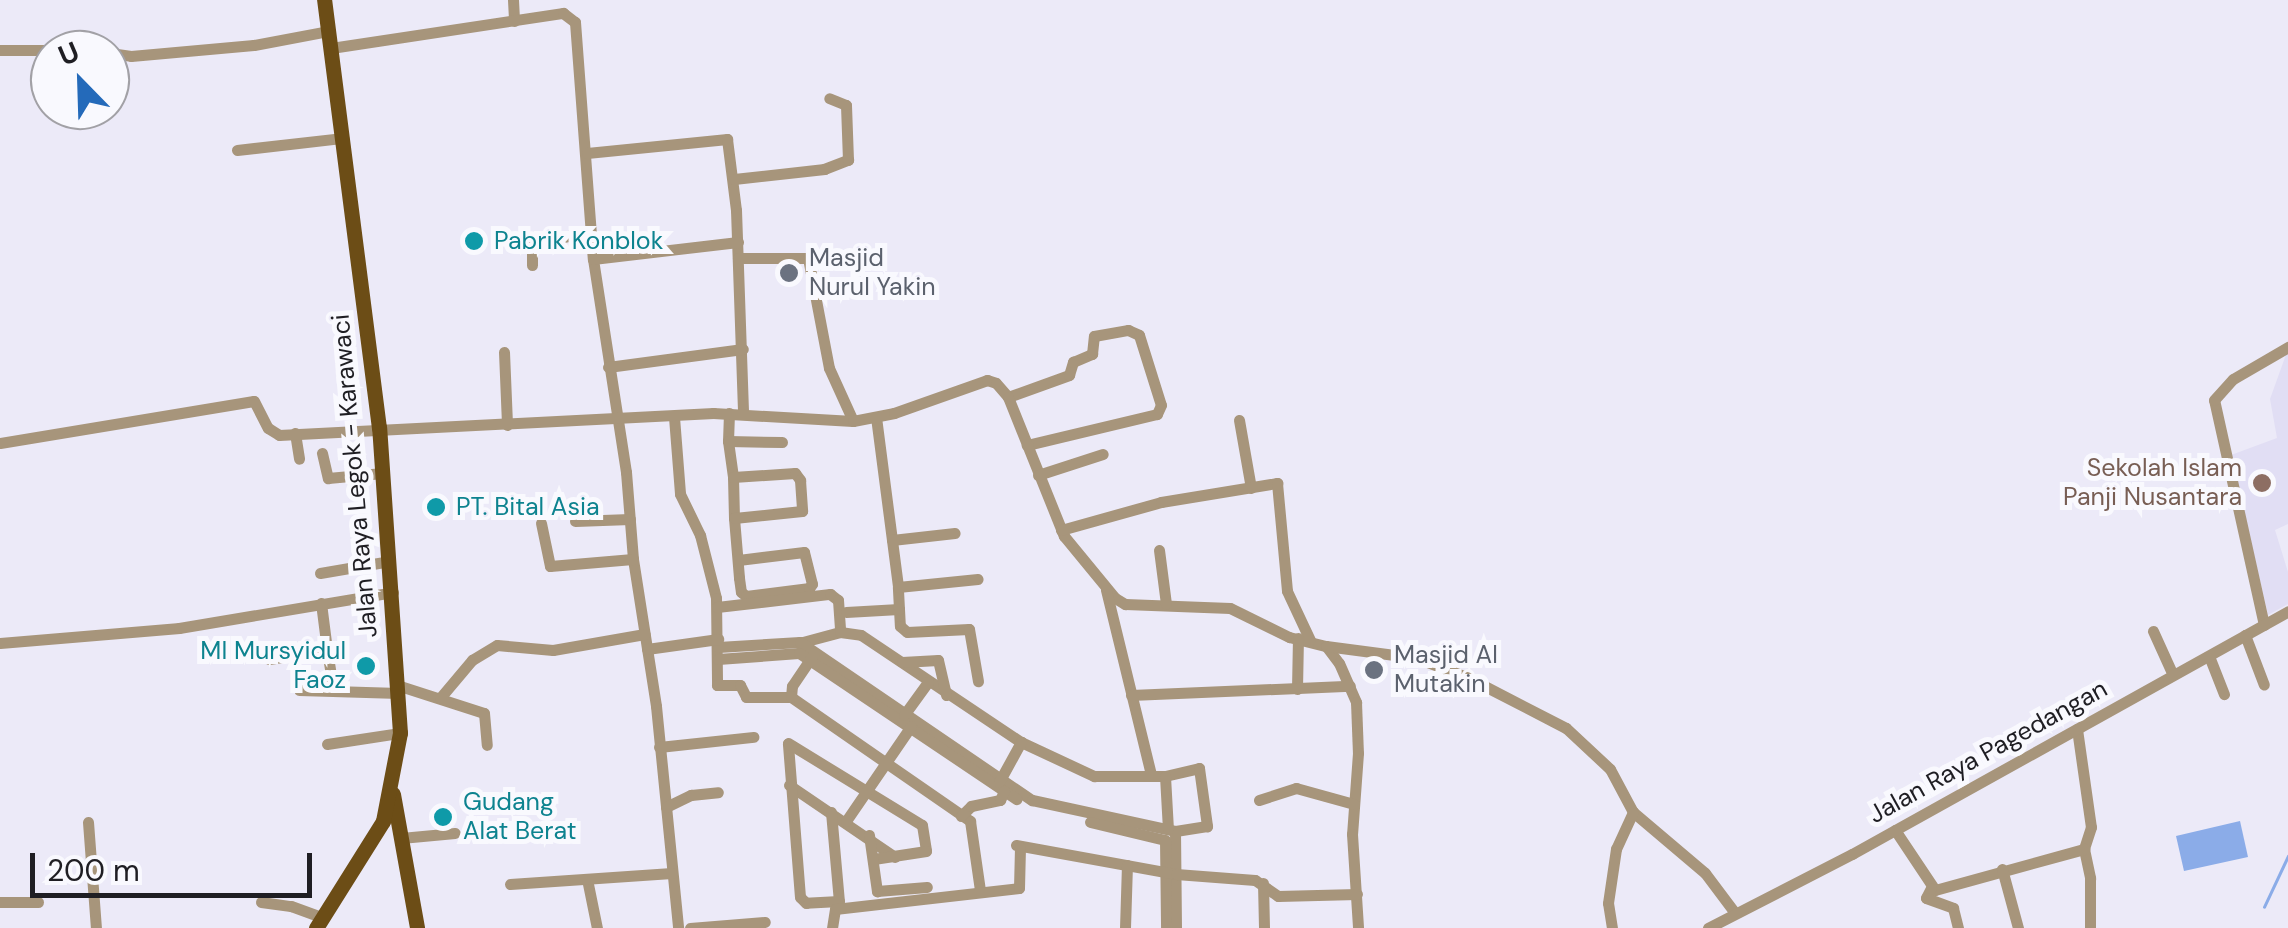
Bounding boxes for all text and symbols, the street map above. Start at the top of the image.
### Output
north arrow [30,30,130,130]
text: U [53,33,85,75]
place label: Pabrik Konblok [494,226,663,256]
marker: Pabrik Konblok [463,230,485,252]
place label: Masjid Nurul Yakin [809,244,936,303]
marker: Masjid Nurul Yakin [778,262,800,284]
street label: Jalan Raya Legok - Karawaci [326,313,384,639]
place label: Sekolah Islam Panji Nusantara [2063,454,2242,513]
marker: Sekolah Islam Panji Nusantara [2251,472,2273,494]
place label: PT. Bital Asia [456,492,600,522]
marker: PT. Bital Asia [425,496,447,518]
place label: MI Mursyidul Faoz [200,637,346,696]
place label: Masjid Al Mutakin [1394,641,1498,700]
marker: MI Mursyidul Faoz [355,655,377,677]
marker: Masjid Al Mutakin [1363,659,1385,681]
street label: Jalan Raya Pagedangan [1863,674,2113,830]
place label: Gudang Alat Berat [463,788,576,847]
marker: Gudang Alat Berat [432,806,454,828]
scale bar [35,833,318,895]
text: 200 m [47,851,140,890]

